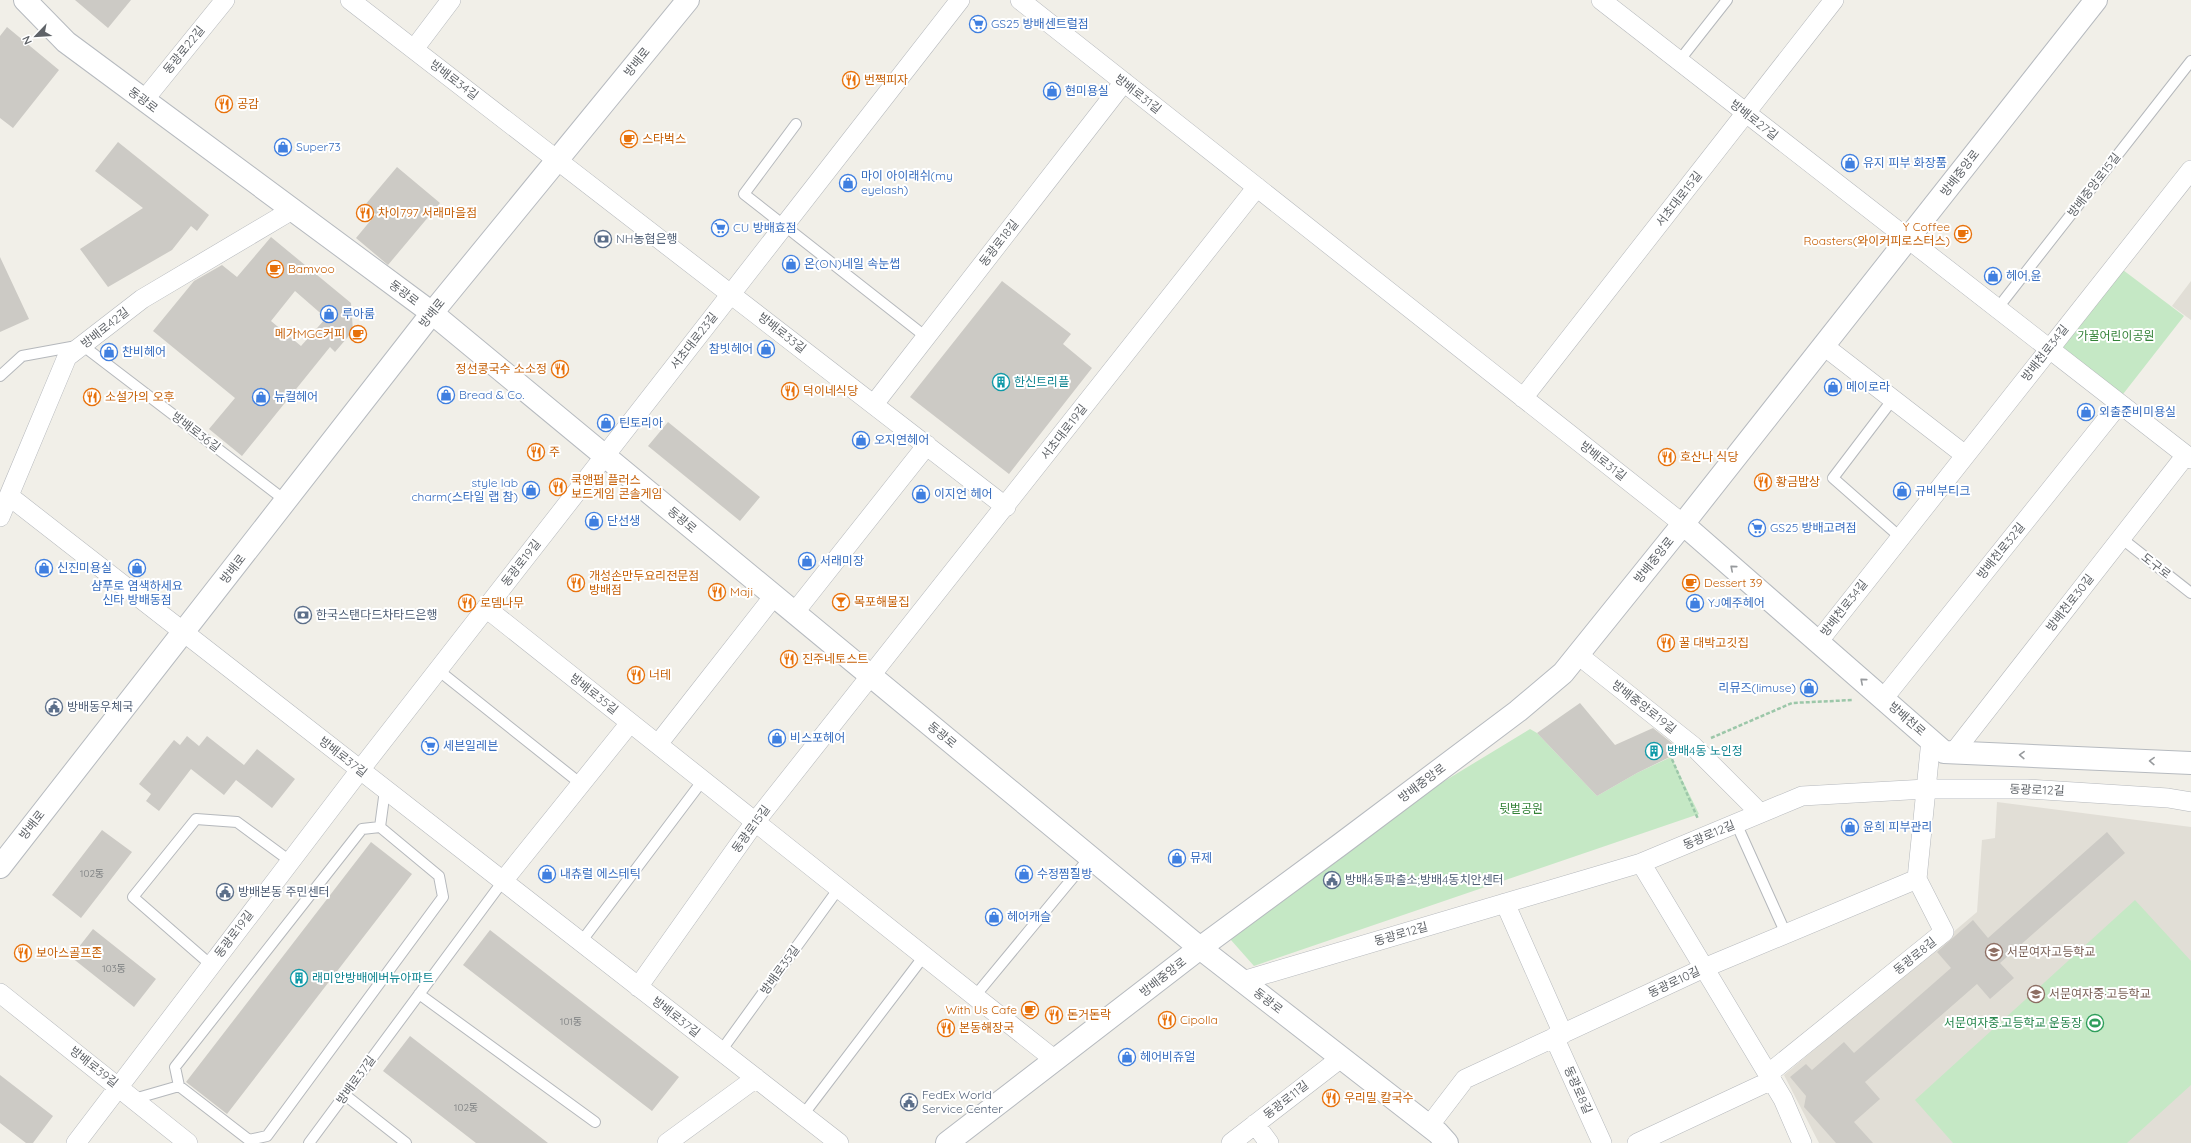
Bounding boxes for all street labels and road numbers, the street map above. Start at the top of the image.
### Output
street label: 동광로22길 [160,23,208,77]
street label: 방배로 [620,44,653,79]
street label: 방배로34길 [427,57,481,103]
street label: 방배로31길 [1112,71,1165,116]
street label: 동광로 [126,84,161,116]
street label: 방배로27길 [1727,96,1781,143]
street label: 방배중앙로 [1937,146,1983,199]
street label: 방배중앙로15길 [2064,150,2123,220]
street label: 서초대로15길 [1652,168,1705,229]
street label: 동광로18길 [976,216,1021,269]
street label: 동광로 [387,277,422,309]
street label: 방배로 [415,295,448,330]
street label: 방배로42길 [78,304,132,351]
street label: 서초대로23길 [667,309,720,372]
street label: 방배로33길 [755,309,809,356]
street label: 방배천로34길 [2018,321,2071,384]
street label: 서초대로19길 [1037,401,1090,462]
street label: 방배로36길 [169,408,224,455]
street label: 방배로31길 [1577,438,1630,483]
street label: 동광로 [665,503,700,536]
street label: 방배천로32길 [1973,519,2028,582]
street label: 방배중앙로 [1630,534,1677,586]
street label: 동광로19길 [498,536,544,589]
street label: 도구로 [2139,549,2174,582]
street label: 방배로 [216,551,249,586]
street label: 방배천로30길 [2043,571,2097,634]
street label: 방배천로34길 [1817,576,1870,639]
street label: 방배로35길 [567,670,621,717]
street label: 방배중앙로19길 [1609,677,1679,736]
street label: 방배천로 [1886,698,1929,739]
street label: 동광로 [925,718,960,751]
street label: 방배로37길 [316,733,370,780]
street label: 방배중앙로 [1395,760,1448,805]
street label: 동광로12길 [2009,781,2065,798]
street label: 동광로15길 [728,802,773,855]
street label: 방배로 [15,807,48,842]
street label: 동광로12길 [1680,817,1737,852]
street label: 동광로19길 [211,907,256,960]
street label: 동광로12길 [1372,919,1429,948]
street label: 동광로8길 [1890,934,1939,977]
street label: 방배로35길 [757,942,802,997]
street label: 방배중앙로 [1136,954,1189,1000]
street label: 동광로10길 [1645,963,1702,1000]
street label: 동광로 [1251,984,1286,1017]
street label: 방배로37길 [649,993,703,1040]
street label: 방배로39길 [67,1043,121,1090]
street label: 방배로37길 [333,1052,378,1107]
street label: 동광로8길 [1561,1064,1596,1116]
street label: 동광로11길 [1260,1077,1311,1122]

